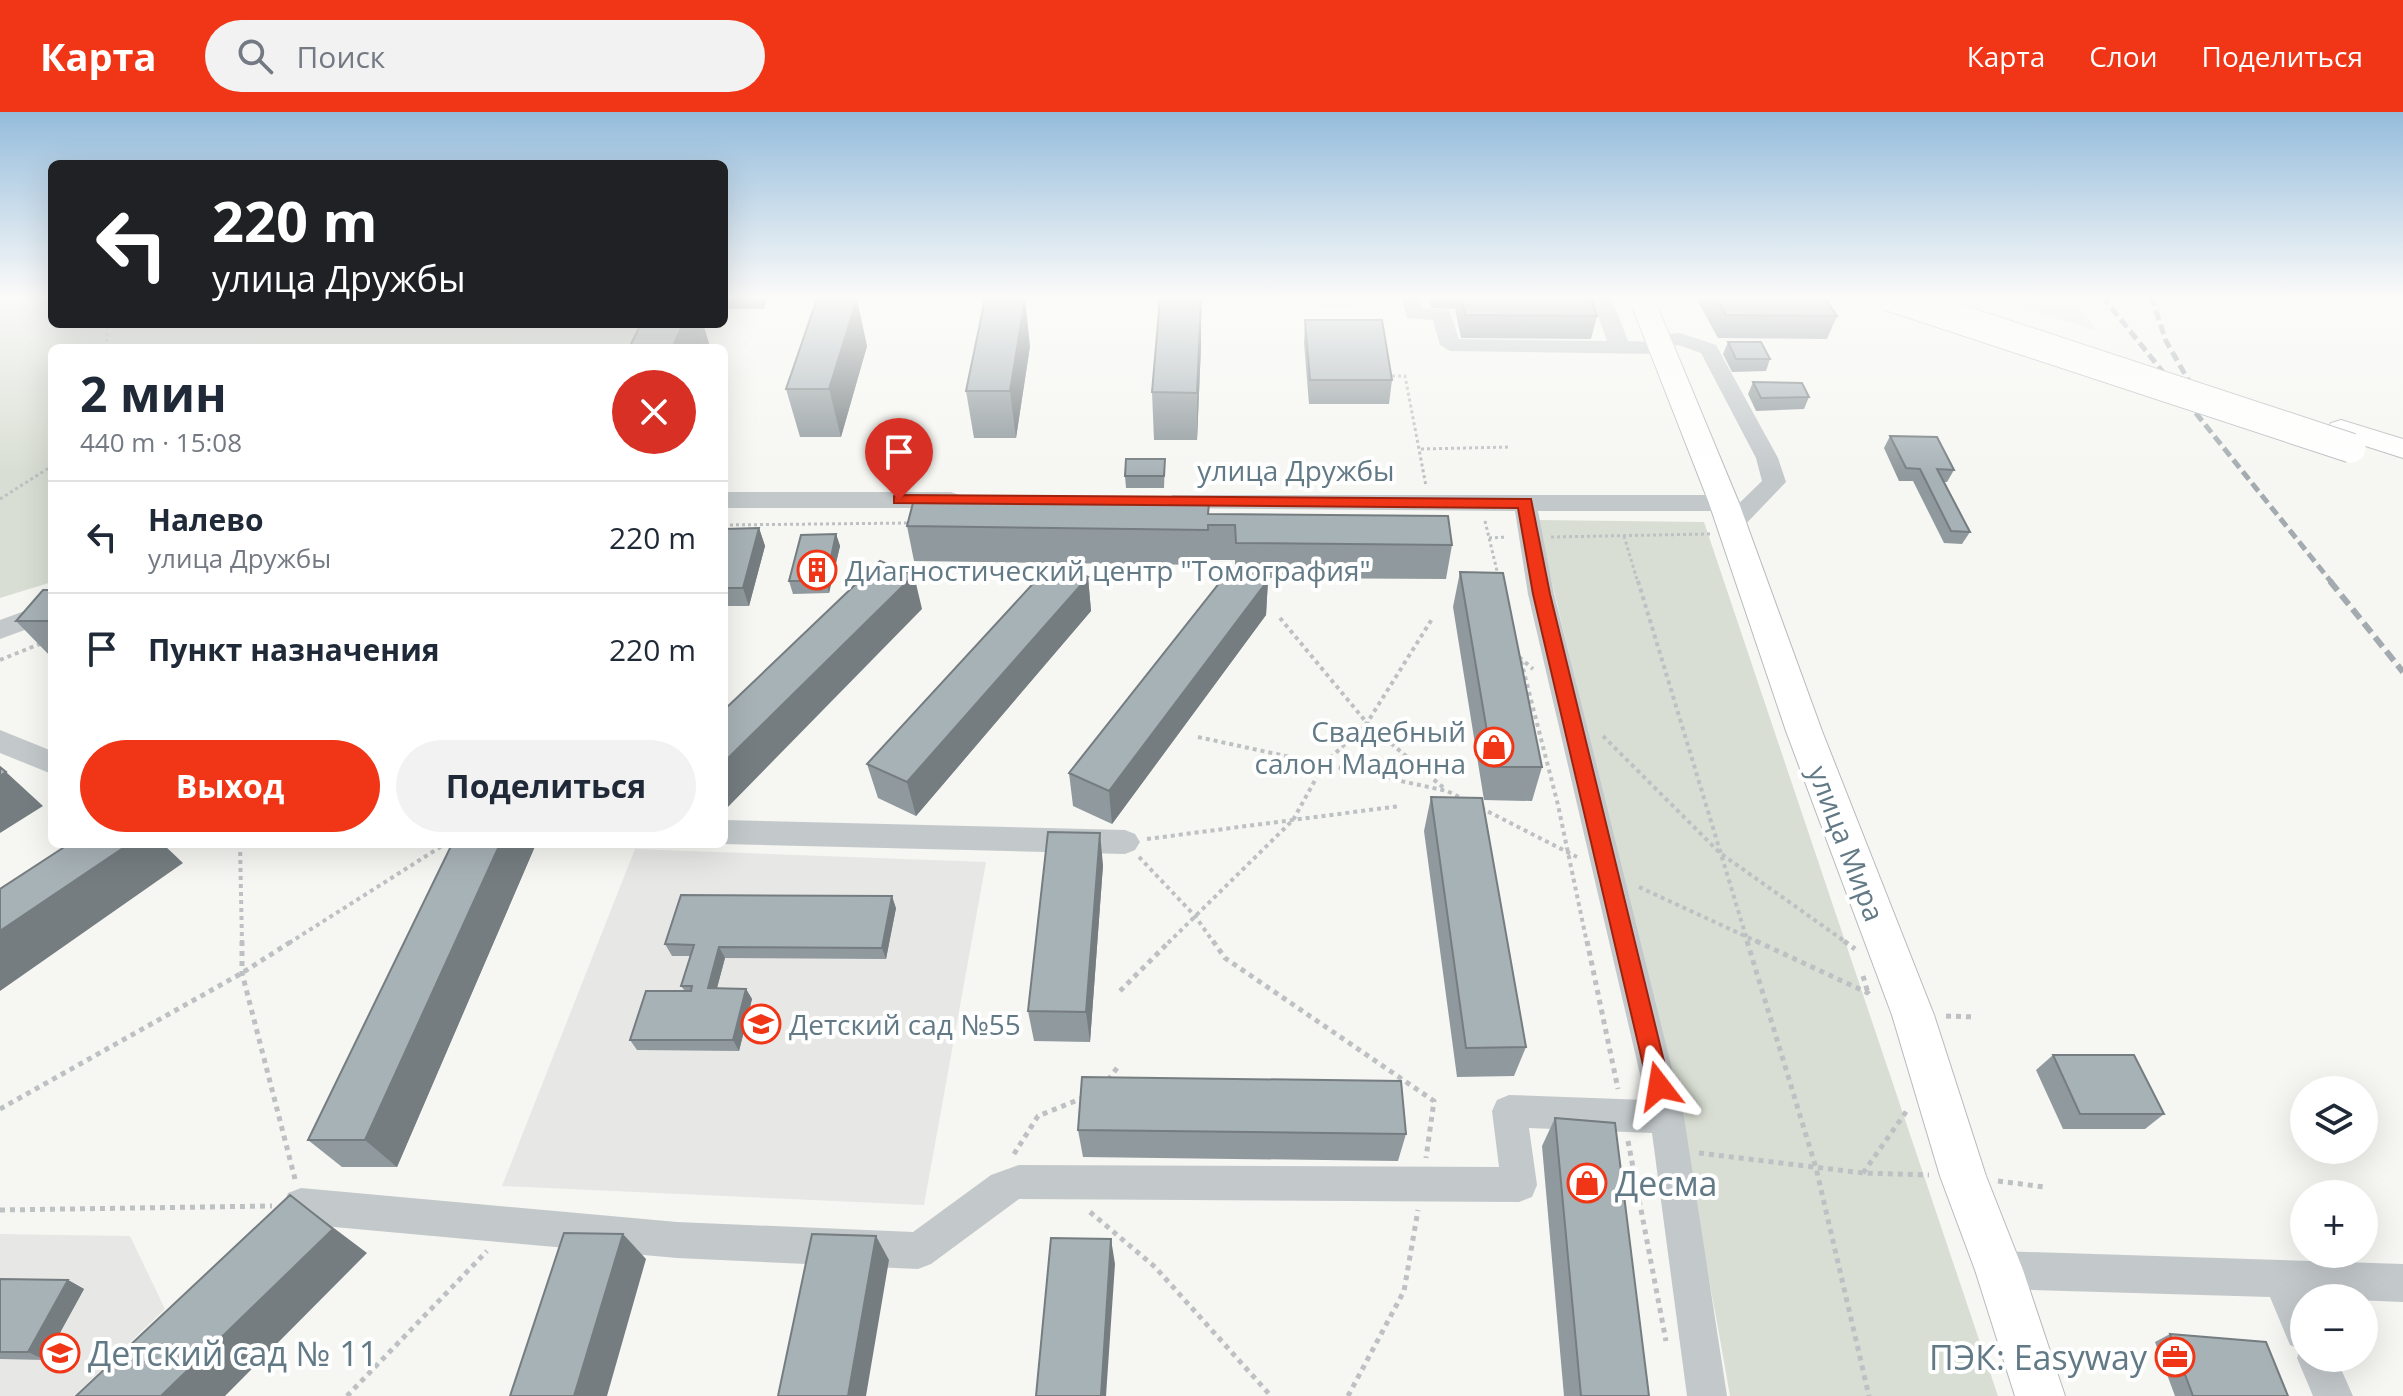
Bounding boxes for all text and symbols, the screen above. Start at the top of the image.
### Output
search box [205,20,765,92]
text: Карта [40,30,157,82]
icon: search [233,34,277,78]
text: Поиск [297,36,385,77]
text: Карта [1967,37,2045,75]
text: Слои [2089,37,2158,75]
text: Поделиться [2202,37,2363,75]
text: 220 m [212,182,378,258]
icon: left [80,192,184,296]
text: улица Дружбы [212,254,466,303]
text: 2 мин [80,361,227,426]
button: close [612,370,696,454]
pin [865,418,933,500]
text: 440 m · 15:08 [80,424,242,460]
icon: arrive [877,430,921,474]
street label: улица Дружбы [1197,451,1395,489]
text: Налево [148,499,264,540]
icon: left [80,515,124,559]
text: 220 m [609,517,696,558]
text: улица Дружбы [148,540,331,576]
building icon: Диагностический центр "Томография" [796,549,838,591]
place label: Диагностический центр "Томография" [845,551,1371,589]
icon: arrive [80,627,124,671]
text: Пункт назначения [148,629,440,670]
text: 220 m [609,629,696,670]
place label: Свадебный салон Мадонна [1254,712,1466,782]
shop icon: Свадебный салон Мадонна [1473,726,1515,768]
button: Выход [80,740,380,832]
button: Поделиться [396,740,696,832]
street label: улица Мира [1800,760,1894,926]
school or university icon: Детский сад №55 [740,1003,782,1045]
place label: Детский сад №55 [789,1005,1021,1043]
position arrow [1617,1044,1701,1128]
map controls [2290,1076,2378,1372]
button: layers [2290,1076,2378,1164]
place label: Десма [1615,1160,1717,1206]
shop icon: Десма [1566,1162,1608,1204]
button: + [2290,1180,2378,1268]
button: − [2290,1284,2378,1372]
place label: Детский сад № 11 [88,1330,378,1376]
school or university icon: Детский сад № 11 [39,1332,81,1374]
place label: ПЭК: Easyway [1929,1334,2148,1380]
office icon: ПЭК: Easyway [2154,1336,2196,1378]

